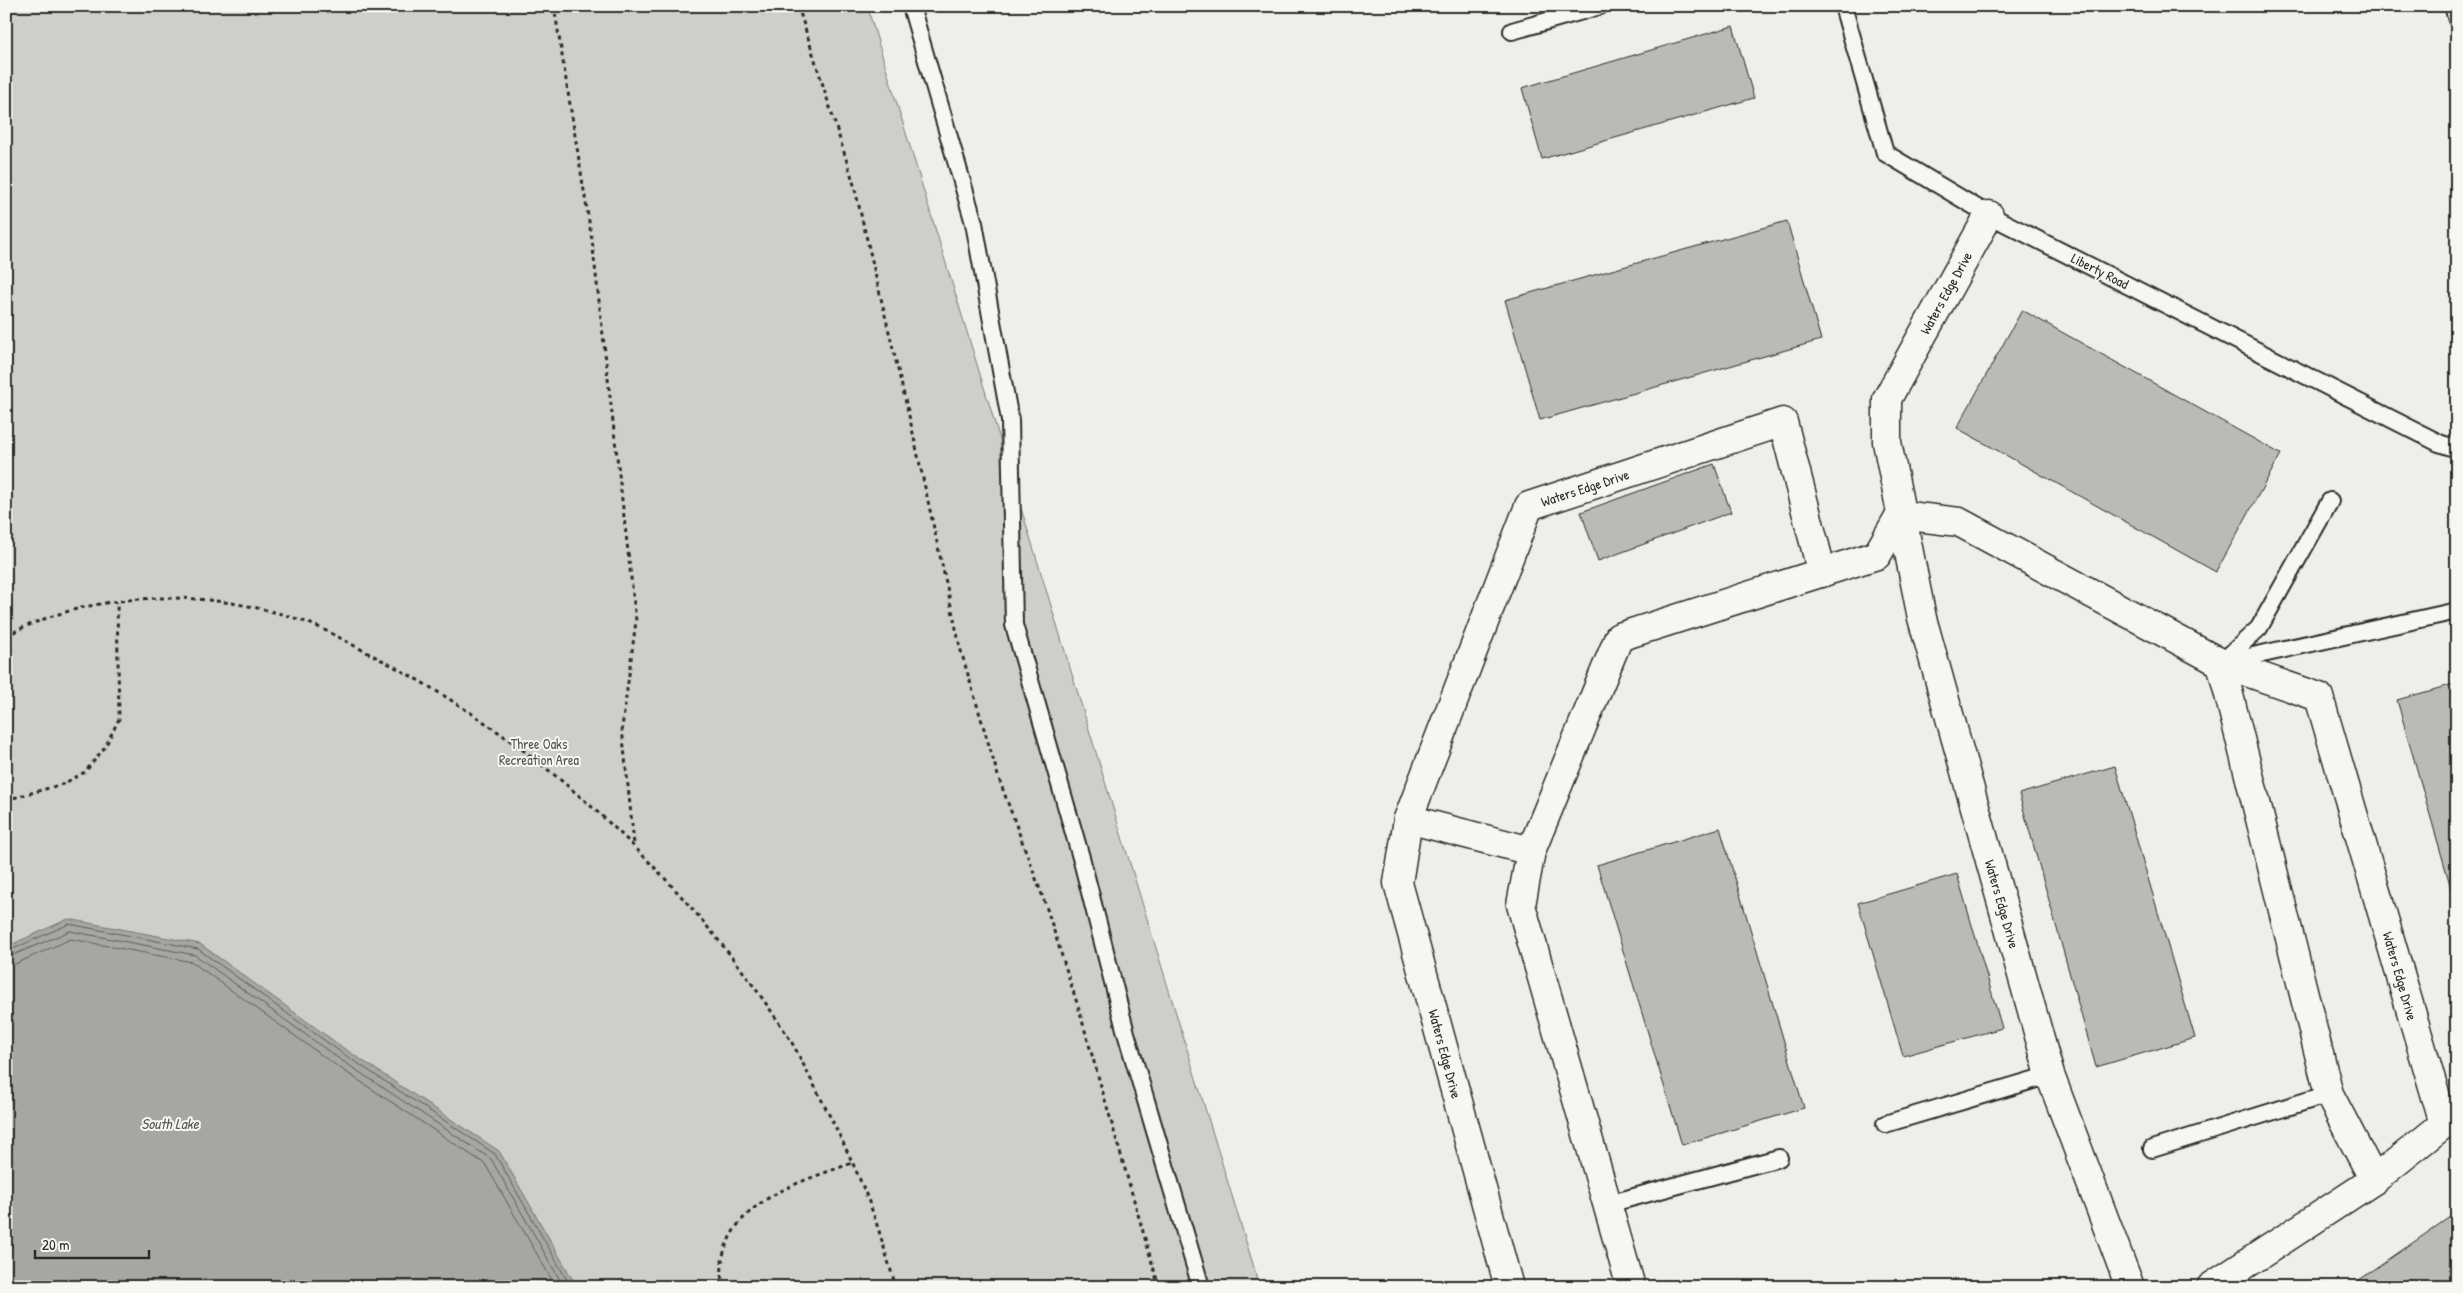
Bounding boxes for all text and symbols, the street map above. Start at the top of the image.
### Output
street label: Waters Edge Drive [1915,248,1977,338]
street label: Liberty Road [2068,248,2133,294]
street label: Waters Edge Drive [1538,464,1632,512]
park label: Three Oaks Recreation Area [499,734,580,769]
street label: Waters Edge Drive [1980,857,2024,951]
street label: Waters Edge Drive [2378,929,2422,1023]
street label: Waters Edge Drive [1423,1007,1467,1101]
water label: South Lake [141,1113,200,1134]
scale bar [35,1228,149,1260]
text: 20 m [42,1234,69,1255]

